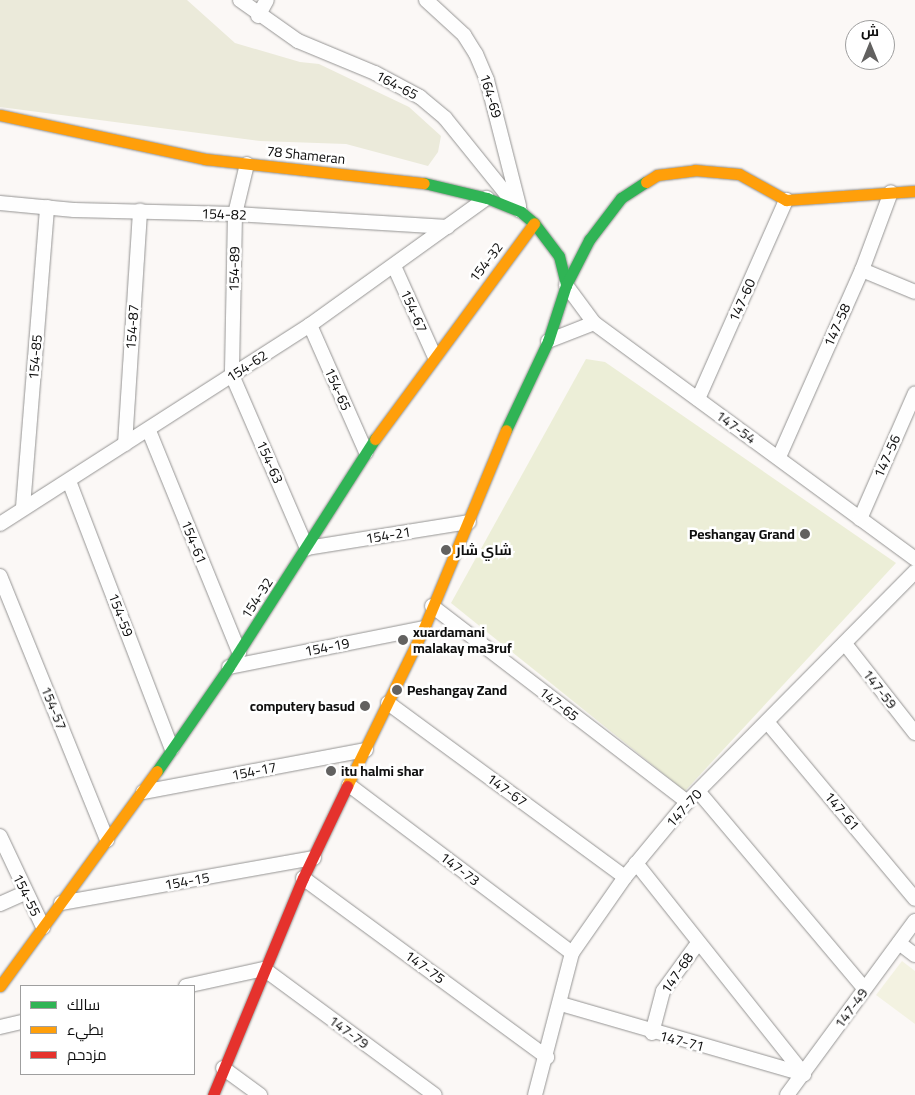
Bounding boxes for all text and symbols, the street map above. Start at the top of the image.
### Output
text: ش [861,18,879,44]
north arrow [845,20,895,70]
street label: 164-65 [373,67,421,103]
street label: 164-69 [476,72,506,120]
street label: 78 Shameran [266,143,346,167]
street label: 154-82 [201,205,247,223]
street label: 154-32 [466,239,506,285]
street label: 154-89 [225,246,243,292]
street label: 147-60 [725,276,759,324]
street label: 154-67 [397,287,431,335]
street label: 147-58 [820,301,854,349]
street label: 154-87 [122,304,142,350]
street label: 154-85 [25,334,45,380]
street label: 154-62 [223,347,271,385]
street label: 154-65 [321,365,355,413]
street label: 147-54 [713,407,759,447]
street label: 147-56 [870,432,904,480]
street label: 154-63 [253,438,287,486]
street label: 154-61 [178,518,210,566]
street label: 154-21 [364,523,412,547]
place label: Peshangay Grand [689,526,795,542]
marker: Peshangay Grand [799,528,811,540]
place label: شاي شار [456,542,512,558]
marker: شاي شار [440,544,452,556]
street label: 154-32 [238,574,276,622]
street label: 154-59 [105,591,137,639]
place label: xuardamani malakay ma3ruf [413,624,512,656]
street label: 154-19 [303,634,351,660]
marker: xuardamani malakay ma3ruf [397,634,409,646]
street label: 147-59 [859,666,901,712]
place label: Peshangay Zand [407,682,507,698]
street label: 147-65 [536,683,582,725]
street label: 154-57 [38,684,70,732]
marker: Peshangay Zand [391,684,403,696]
place label: computery basud [250,698,355,714]
marker: computery basud [359,700,371,712]
street label: 154-17 [230,758,278,784]
place label: itu halmi shar [341,763,424,779]
marker: itu halmi shar [325,765,337,777]
street label: 147-67 [484,770,530,810]
street label: 147-70 [663,786,705,830]
street label: 147-61 [821,788,863,834]
street label: 147-73 [437,849,483,889]
street label: 154-15 [163,869,211,893]
street label: 154-55 [10,871,44,919]
street label: 147-75 [402,947,448,987]
street label: 147-68 [657,950,697,996]
legend [20,985,195,1075]
street label: 147-49 [831,985,871,1031]
text: سالك [67,990,100,1019]
street label: 147-79 [326,1012,372,1052]
text: بطيء [67,1015,104,1044]
street label: 147-71 [658,1027,706,1055]
text: مزدحم [67,1040,107,1069]

